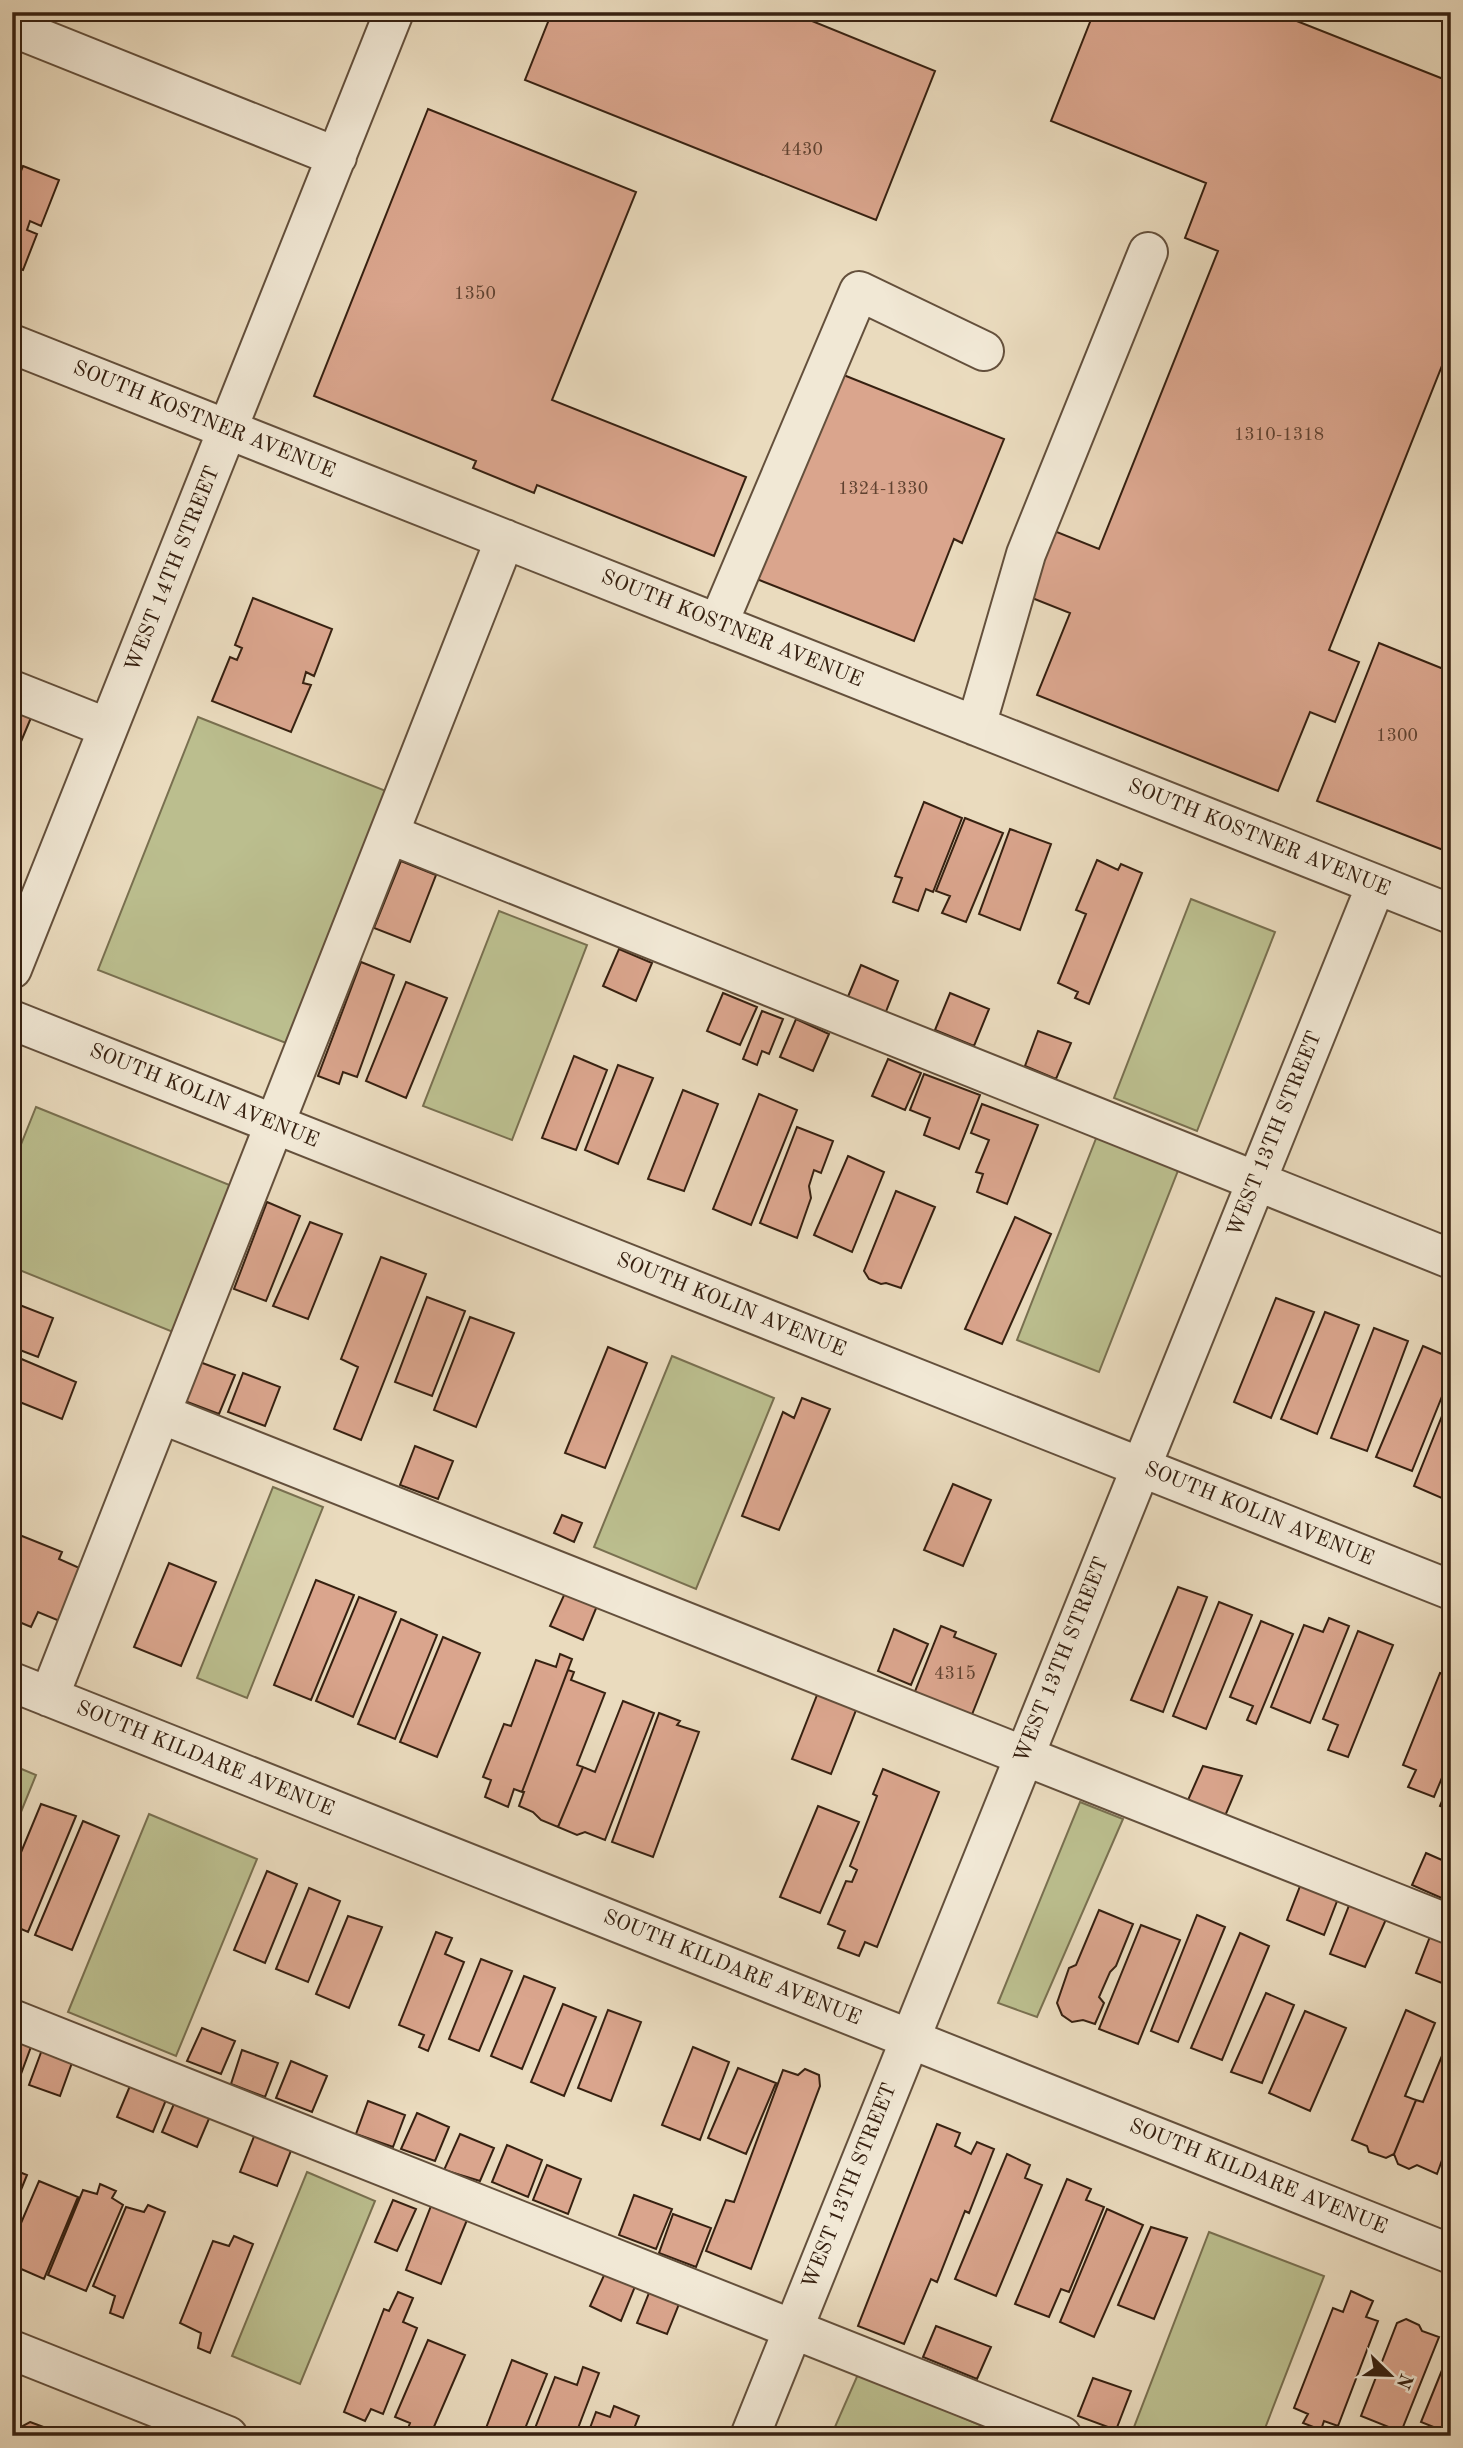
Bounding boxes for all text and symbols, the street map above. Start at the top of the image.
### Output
house number: 4430 [781,141,823,159]
house number: 1350 [454,285,496,303]
street label: SOUTH KOSTNER AVENUE [70,358,338,482]
house number: 1310-1318 [1234,426,1324,444]
street label: WEST 14TH STREET [122,463,224,675]
house number: 1324-1330 [838,480,928,498]
street label: SOUTH KOSTNER AVENUE [598,567,866,691]
house number: 1300 [1376,727,1418,745]
street label: SOUTH KOSTNER AVENUE [1125,776,1393,900]
street label: WEST 13TH STREET [1224,1028,1326,1240]
street label: SOUTH KOLIN AVENUE [86,1040,322,1152]
street label: SOUTH KOLIN AVENUE [613,1249,849,1361]
street label: SOUTH KOLIN AVENUE [1141,1458,1377,1570]
street label: WEST 13TH STREET [1011,1554,1113,1766]
house number: 4315 [934,1665,976,1683]
street label: SOUTH KILDARE AVENUE [73,1698,337,1820]
street label: SOUTH KILDARE AVENUE [600,1907,864,2029]
street label: WEST 13TH STREET [799,2080,901,2292]
street label: SOUTH KILDARE AVENUE [1126,2116,1390,2238]
north arrow [1354,2340,1424,2410]
text: N [1392,2370,1415,2391]

